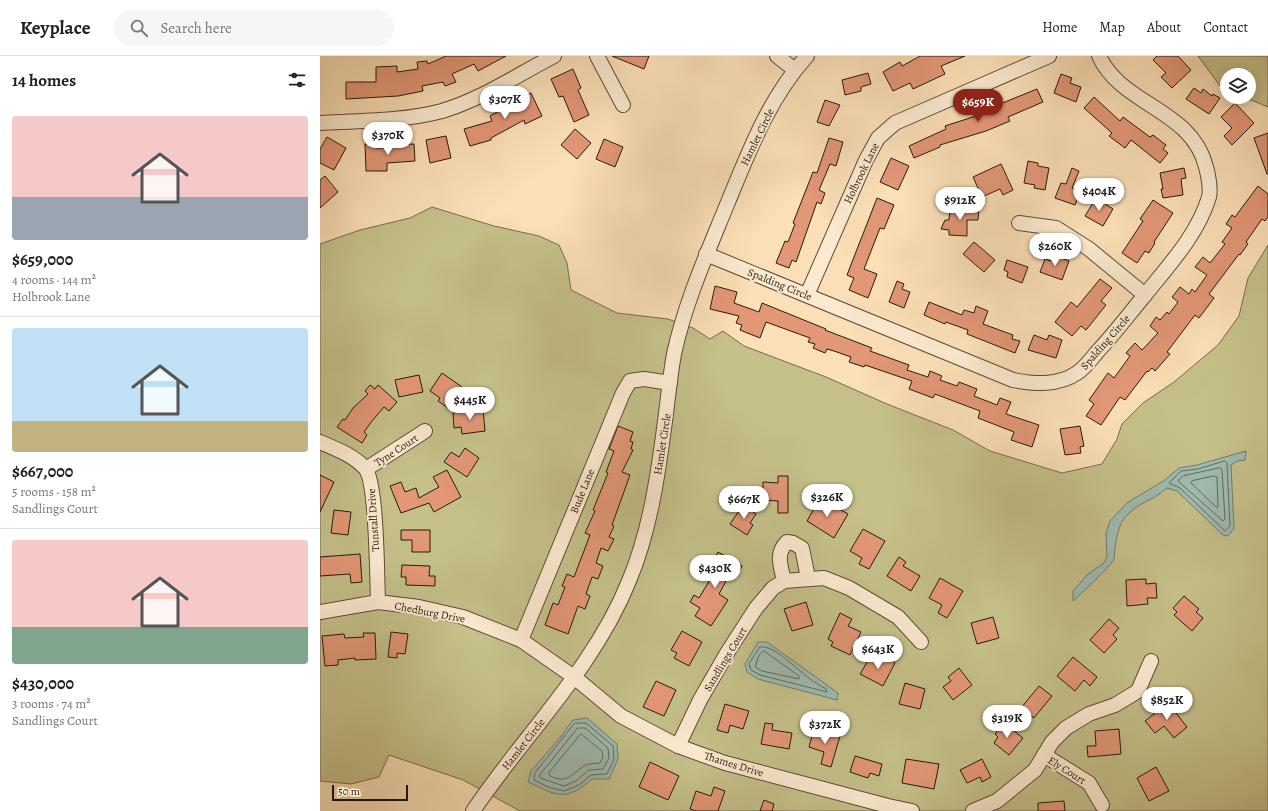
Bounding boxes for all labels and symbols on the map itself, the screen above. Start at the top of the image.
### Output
pin: $307K [477,86,533,120]
pin: $659K [950,89,1006,123]
street label: Hamlet Circle [737,106,778,168]
pin: $370K [360,122,416,156]
street label: Holbrook Lane [840,140,883,206]
pin: $404K [1071,178,1127,212]
pin: $912K [932,187,988,221]
pin: $260K [1027,233,1083,267]
street label: Spalding Circle [745,265,814,304]
street label: Spalding Circle [1077,312,1133,373]
pin: $445K [442,387,498,421]
street label: Hamlet Circle [650,412,675,476]
street label: Tyne Court [371,430,421,470]
street label: Bude Lane [567,466,598,516]
pin: $326K [799,484,855,518]
pin: $667K [716,486,772,520]
street label: Tunstall Drive [364,488,383,552]
pin: $430K [687,555,743,589]
street label: Chedburg Drive [393,598,467,627]
street label: Sandlings Court [700,624,751,694]
pin: $643K [850,636,906,670]
pin: $852K [1139,687,1195,721]
pin: $319K [979,705,1035,739]
pin: $372K [797,711,853,745]
street label: Hamlet Circle [498,715,548,773]
street label: Thames Drive [702,748,765,781]
street label: Ely Court [1045,753,1089,788]
scale bar [332,783,408,802]

